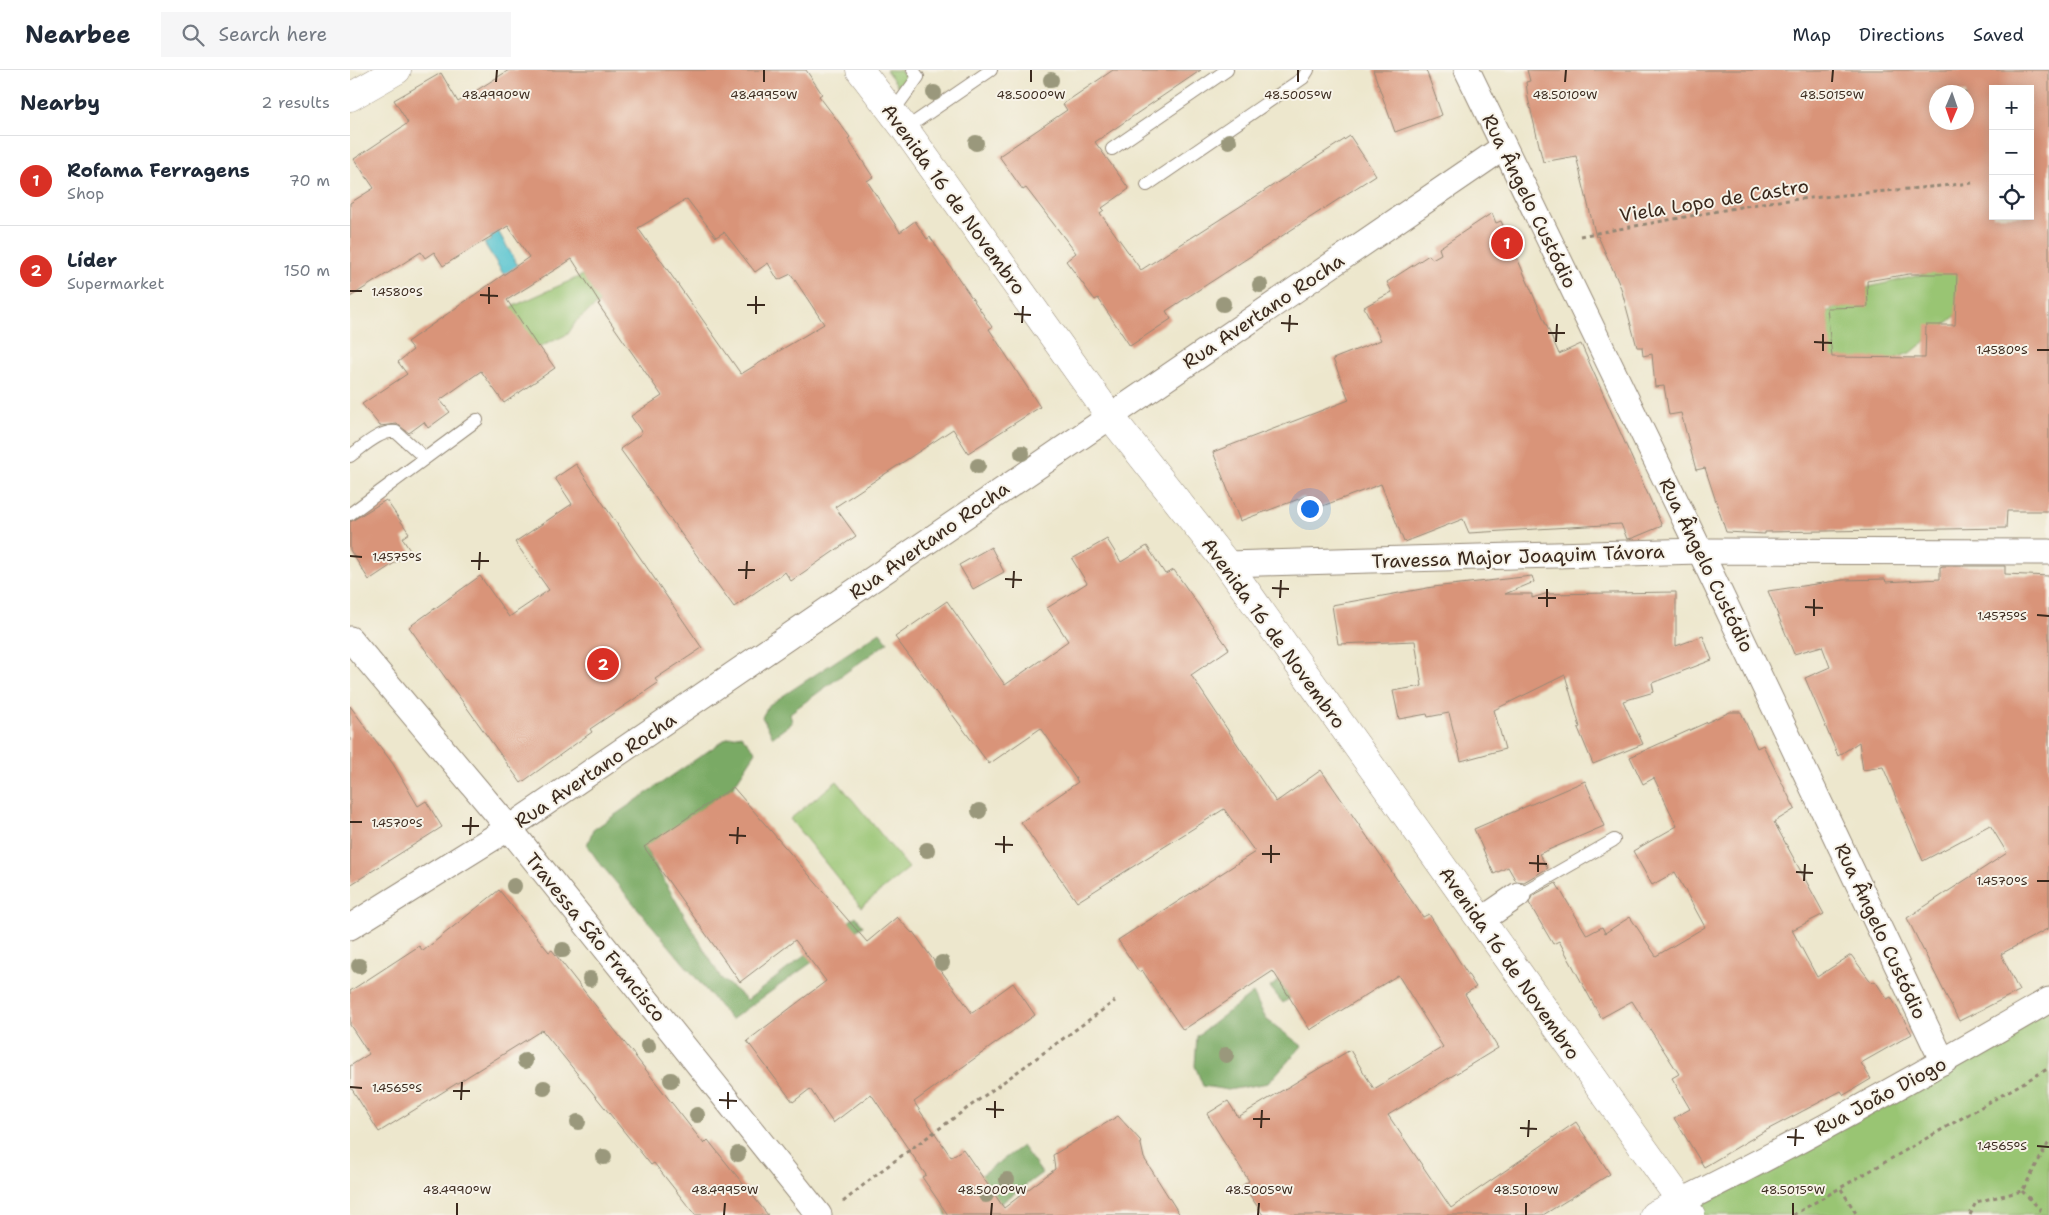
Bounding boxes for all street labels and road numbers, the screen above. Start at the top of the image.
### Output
street label: Avenida 16 de Novembro [876,99,1031,300]
street label: Rua Ângelo Custódio [1476,109,1584,293]
street label: Viela Lopo de Castro [1618,173,1811,228]
street label: Rua Avertano Rocha [1178,248,1349,375]
street label: Rua Ângelo Custódio [1653,473,1761,657]
street label: Rua Avertano Rocha [844,476,1014,605]
street label: Avenida 16 de Novembro [1196,533,1351,734]
street label: Travessa Major Joaquim Távora [1371,539,1665,574]
street label: Rua Avertano Rocha [510,707,681,834]
street label: Rua Ângelo Custódio [1829,839,1933,1023]
street label: Travessa São Francisco [520,848,672,1027]
street label: Avenida 16 de Novembro [1433,862,1586,1065]
street label: Rua João Diogo [1810,1051,1951,1142]

